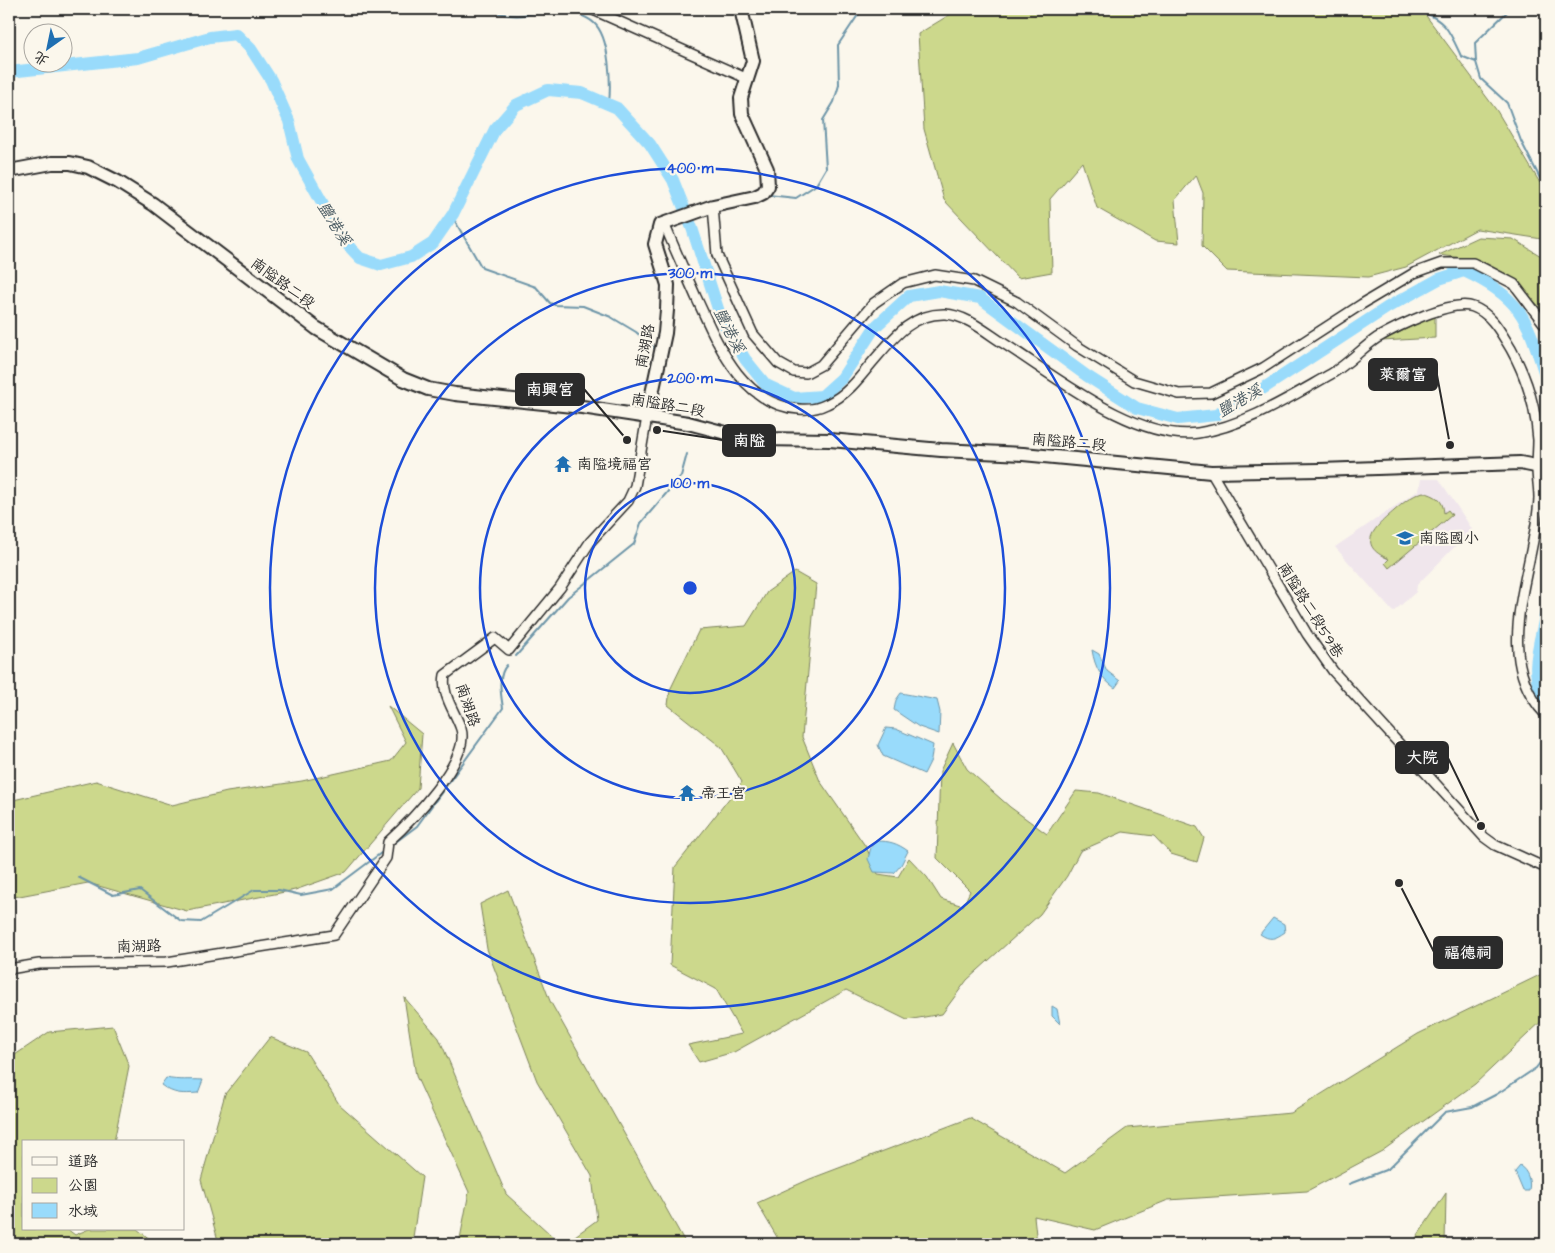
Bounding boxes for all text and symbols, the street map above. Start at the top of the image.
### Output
north arrow [22,22,72,72]
text: 北 [30,46,53,70]
text: 400 m [667,158,714,179]
water label: 鹽港溪 [312,197,357,251]
street label: 南隘路二段 [246,253,319,314]
text: 300 m [667,263,712,284]
water label: 鹽港溪 [708,304,750,358]
street label: 南湖路 [631,322,660,370]
callout: 萊爾富 [1369,359,1437,390]
text: 萊爾富 [1379,364,1427,386]
text: 200 m [666,368,713,389]
callout: 南興宮 [516,374,584,405]
text: 南興宮 [526,379,574,401]
water label: 鹽港溪 [1213,379,1267,422]
street label: 南隘路二段 [629,389,707,422]
callout: 南隘 [723,425,775,456]
street label: 南隘路二段 [1031,429,1107,456]
text: 南隘 [733,430,765,452]
temple icon: 南隘境福宮 [553,454,573,474]
place label: 南隘境福宮 [577,454,652,475]
text: 100 m [671,473,710,494]
school or university icon: 南隘國小 [1395,528,1415,548]
place label: 南隘國小 [1419,528,1479,549]
street label: 南隘路二段59巷 [1273,558,1348,662]
centre of rings [681,579,699,597]
street label: 南湖路 [450,680,485,730]
callout: 大院 [1396,742,1448,773]
text: 大院 [1406,747,1438,769]
temple icon: 帝王宮 [677,783,697,803]
place label: 帝王宮 [701,783,746,804]
street label: 南湖路 [116,936,162,957]
callout: 福德祠 [1434,937,1502,968]
text: 福德祠 [1444,942,1492,964]
legend [22,1140,185,1230]
text: 道路 [68,1151,98,1172]
text: 公園 [68,1175,98,1196]
text: 水域 [68,1201,98,1222]

